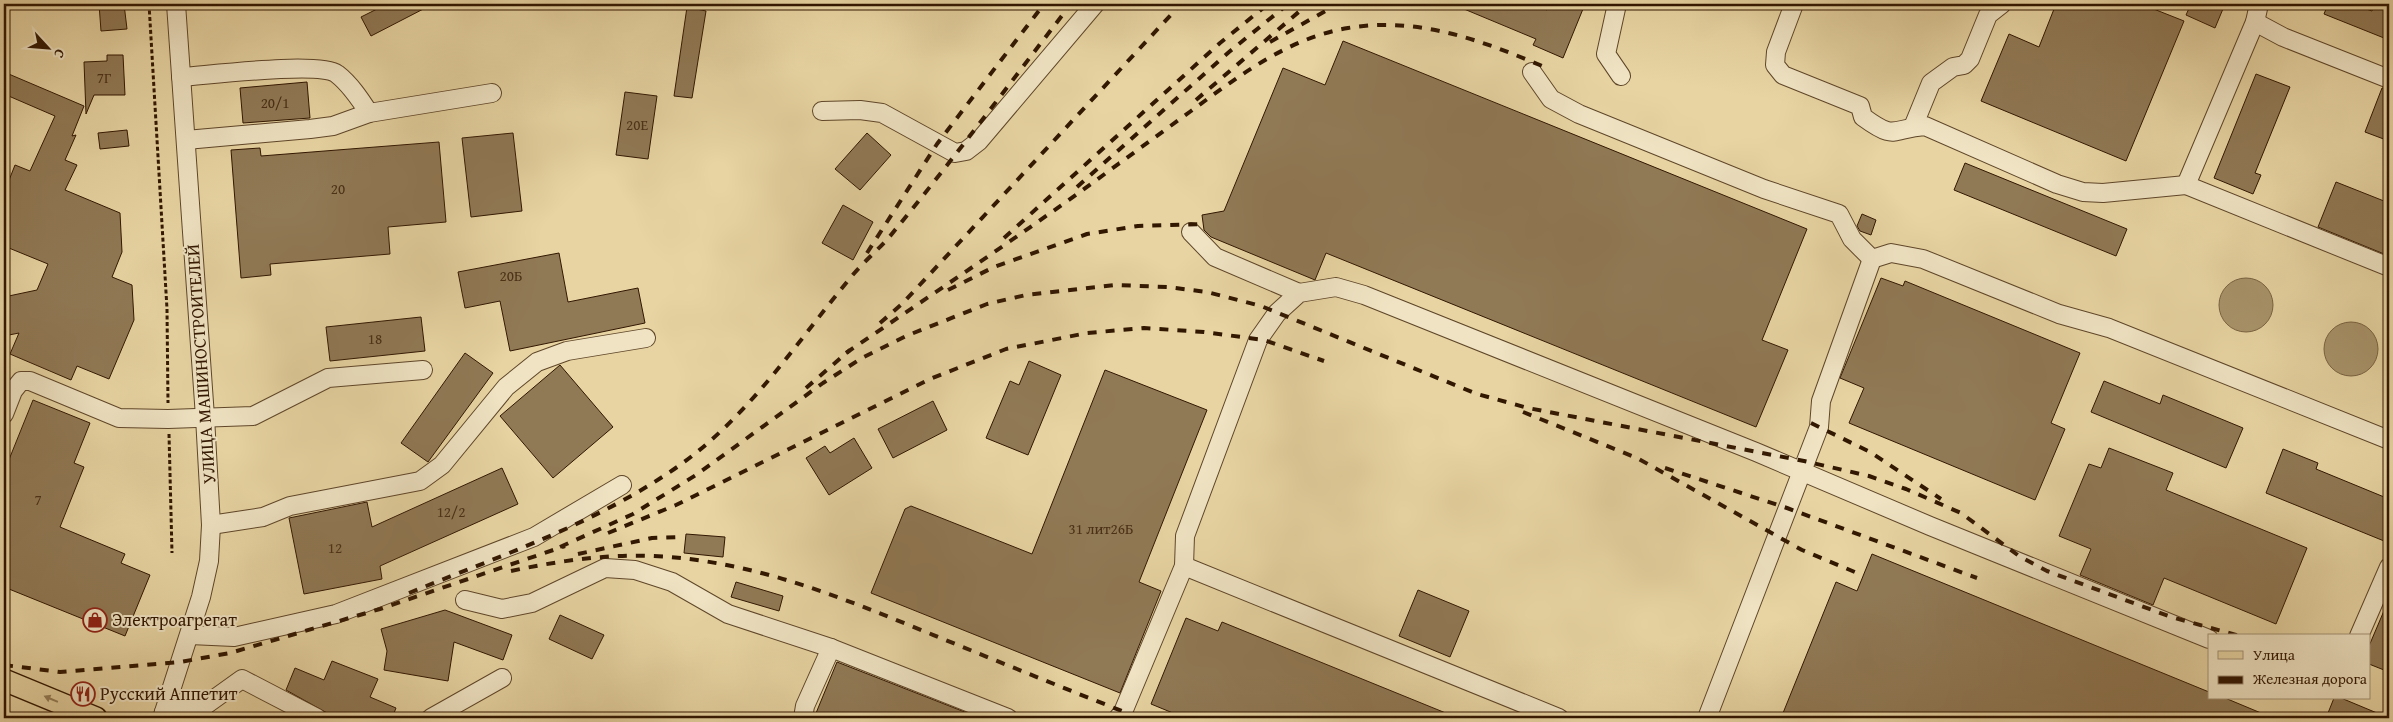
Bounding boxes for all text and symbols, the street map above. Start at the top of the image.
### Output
north arrow [22,22,72,72]
text: С [49,46,70,62]
house number: 7Г [97,67,111,88]
house number: 20/1 [261,92,289,113]
house number: 20Е [626,114,648,135]
house number: 20 [331,178,345,199]
street label: УЛИЦА МАШИНОСТРОИТЕЛЕЙ [179,243,222,485]
house number: 20Б [500,265,522,286]
house number: 18 [368,328,382,349]
house number: 7 [34,489,42,510]
house number: 12/2 [437,501,465,522]
house number: 31 лит26Б [1068,518,1134,539]
house number: 12 [328,537,342,558]
place label: Электроагрегат [112,606,237,633]
shop icon: Электроагрегат [82,607,108,633]
legend [2208,634,2370,700]
text: Улица [2253,644,2296,665]
text: Железная дорога [2252,668,2368,689]
place label: Русский Аппетит [100,680,238,707]
restaurant icon: Русский Аппетит [70,681,96,707]
one-way arrow [44,695,58,703]

